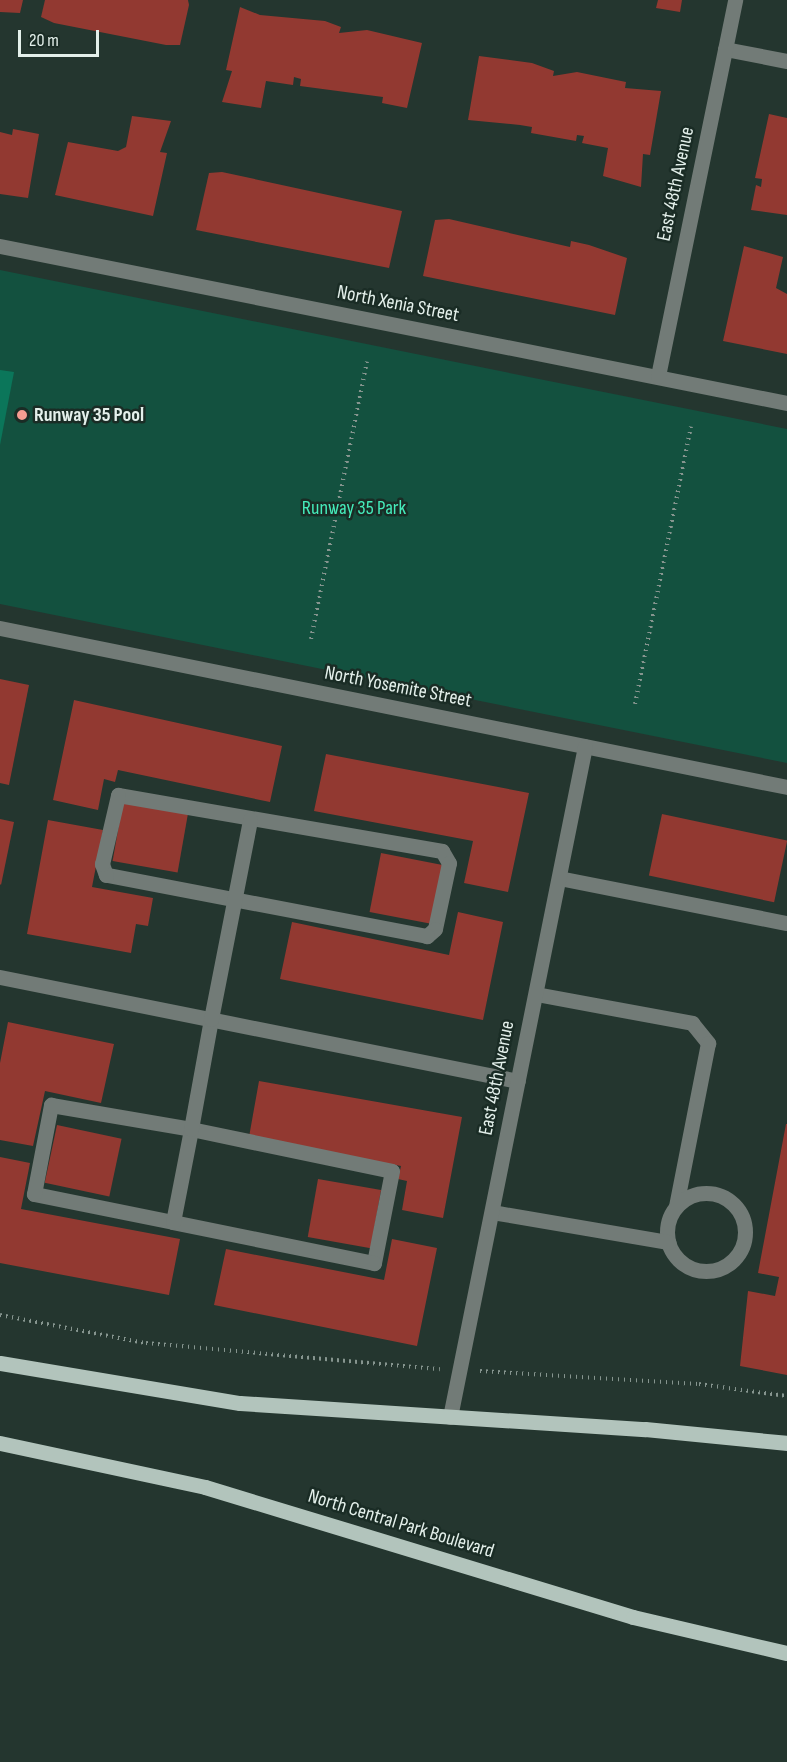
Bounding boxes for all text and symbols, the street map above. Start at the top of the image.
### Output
scale bar [21,18,102,56]
text: 20 m [29,30,59,51]
street label: East 48th Avenue [652,125,700,243]
street label: North Xenia Street [335,280,461,328]
place label: Runway 35 Pool [34,403,144,427]
marker: Runway 35 Pool [15,408,29,422]
park label: Runway 35 Park [302,496,406,520]
street label: North Yosemite Street [323,661,473,713]
street label: East 48th Avenue [474,1019,520,1137]
street label: North Central Park Boulevard [305,1484,497,1564]

